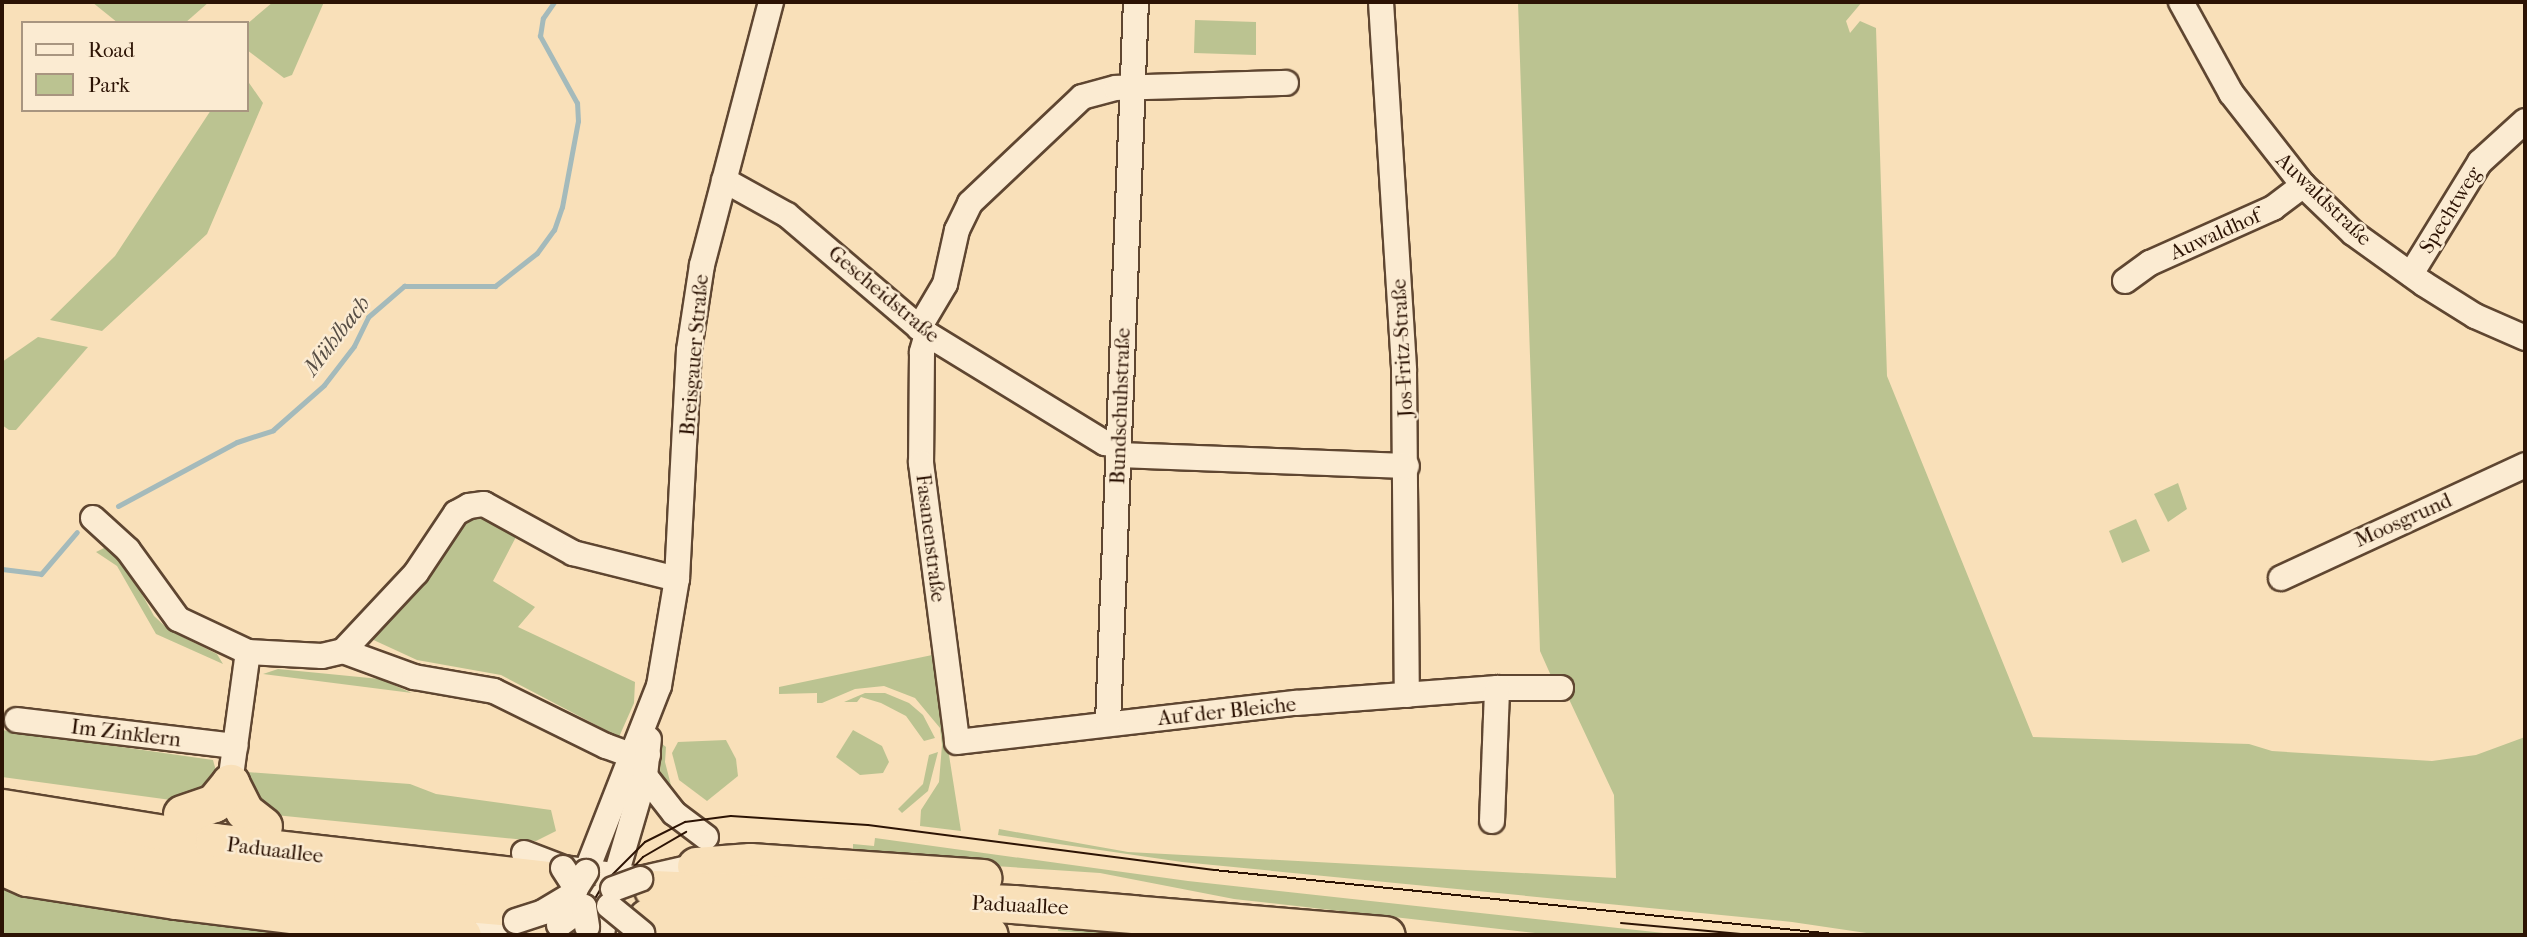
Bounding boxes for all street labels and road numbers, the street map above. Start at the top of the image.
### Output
street label: Auwaldstraße [2271,147,2377,251]
street label: Spechtweg [2413,162,2487,258]
street label: Auwaldhof [2166,203,2264,265]
street label: Gescheidstraße [823,240,945,348]
street label: Breisgauer Straße [674,273,714,437]
street label: Jos-Fritz-Straße [1386,278,1418,418]
street label: Bundschuhstraße [1105,327,1135,485]
street label: Fasanenstraße [911,473,951,603]
street label: Moosgrund [2350,487,2456,553]
street label: Auf der Bleiche [1157,691,1297,731]
street label: Im Zinklern [70,714,182,752]
street label: Paduaallee [225,832,325,868]
street label: Paduaallee [971,890,1069,920]

